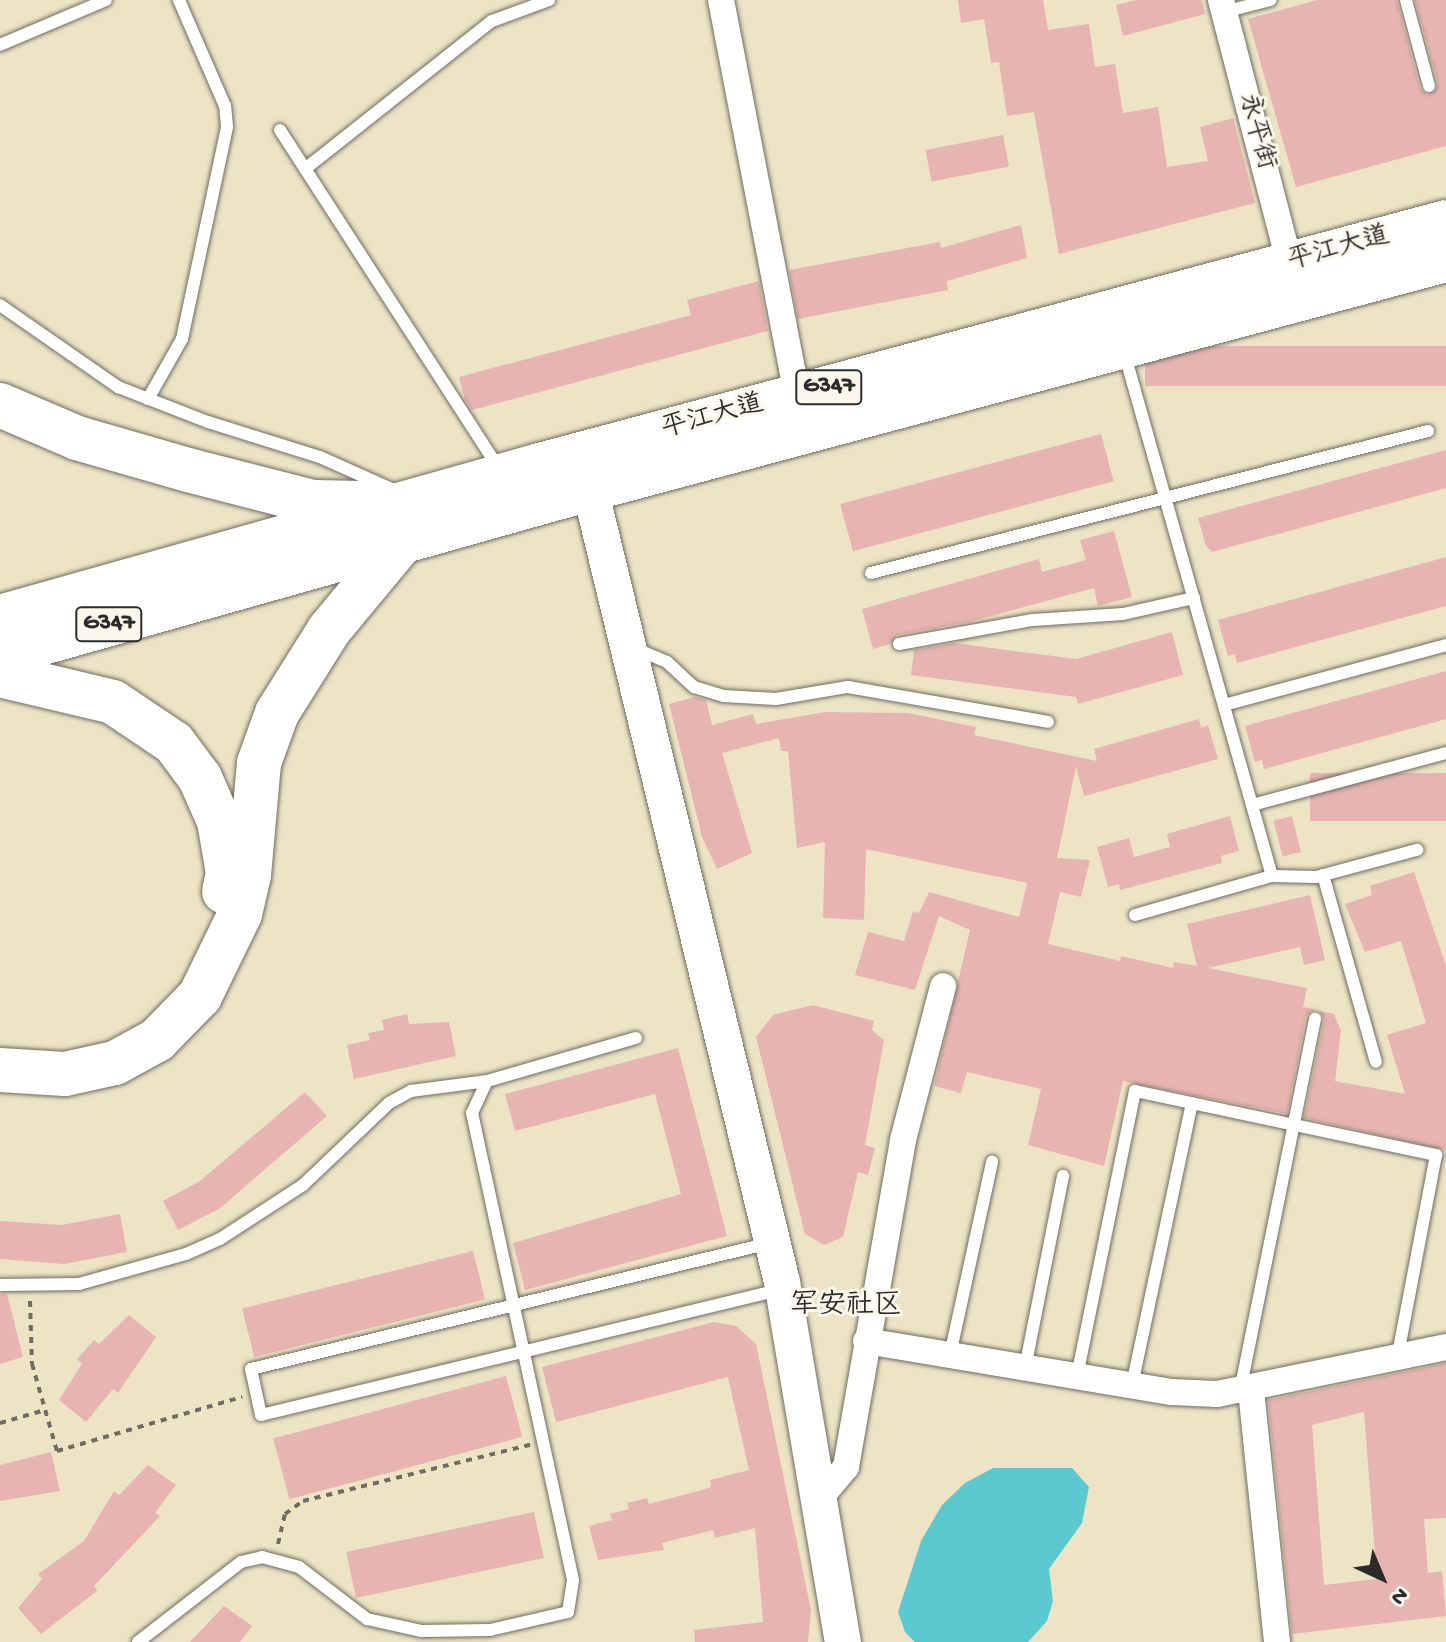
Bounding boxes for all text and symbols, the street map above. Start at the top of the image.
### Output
street label: 永平街 [1230,90,1280,174]
street label: 平江大道 [1285,221,1393,279]
road number: G347 [795,367,863,407]
street label: 平江大道 [659,389,767,447]
road number: G347 [75,604,143,644]
district label: 军安社区 [790,1290,902,1324]
north arrow [1342,1538,1422,1618]
text: N [1384,1581,1413,1610]

